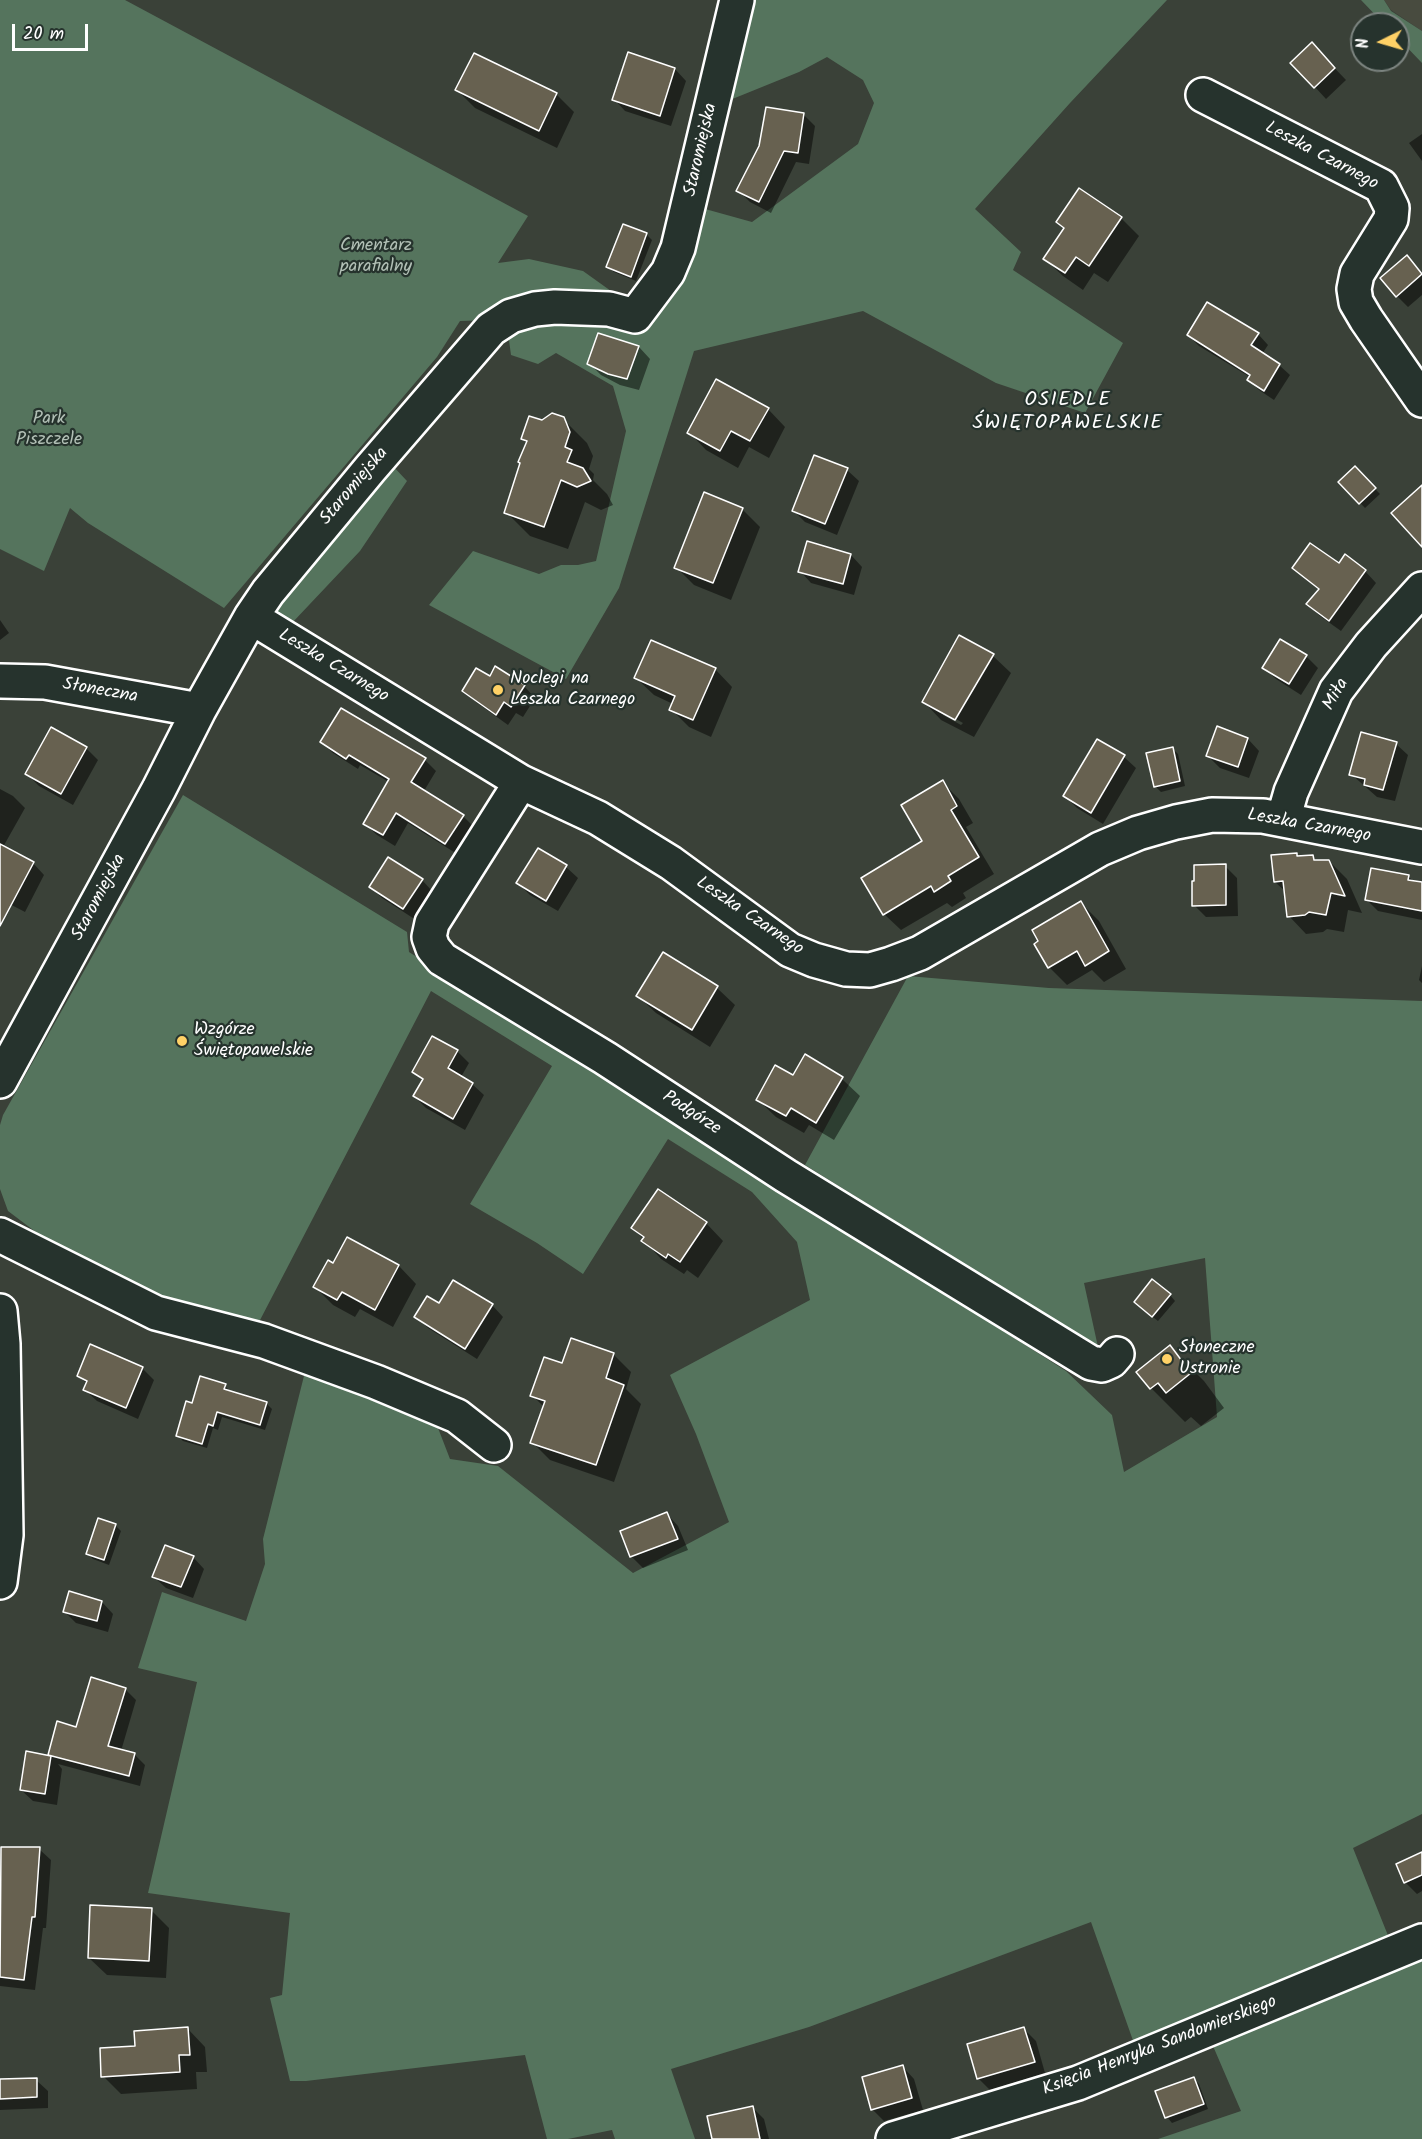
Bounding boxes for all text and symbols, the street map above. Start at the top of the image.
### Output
scale bar [15,12,92,50]
north arrow [1350,12,1410,72]
text: 20 m [23,20,64,49]
text: N [1351,37,1376,50]
street label: Staromiejska [681,101,723,199]
street label: Leszka Czarnego [1261,118,1381,196]
park label: Cmentarz parafialny [340,236,412,278]
district label: OSIEDLE ŚWIĘTOPAWELSKIE [972,390,1164,437]
park label: Park Piszczele [16,409,82,452]
street label: Staromiejska [316,444,394,530]
street label: Leszka Czarnego [274,626,392,708]
place label: Noclegi na Leszka Czarnego [510,669,635,712]
street label: Słoneczna [61,675,139,709]
street label: Miła [1319,675,1355,715]
marker: Noclegi na Leszka Czarnego [491,683,505,697]
street label: Leszka Czarnego [1246,806,1372,848]
street label: Staromiejska [68,851,132,945]
street label: Leszka Czarnego [691,873,807,961]
place label: Wzgórze Świętopawelskie [194,1020,313,1062]
marker: Wzgórze Świętopawelskie [175,1034,189,1048]
street label: Podgórze [658,1087,724,1141]
place label: Słoneczne Ustronie [1179,1338,1255,1380]
marker: Słoneczne Ustronie [1160,1352,1174,1366]
street label: Księcia Henryka Sandomierskiego [1040,1992,1280,2102]

